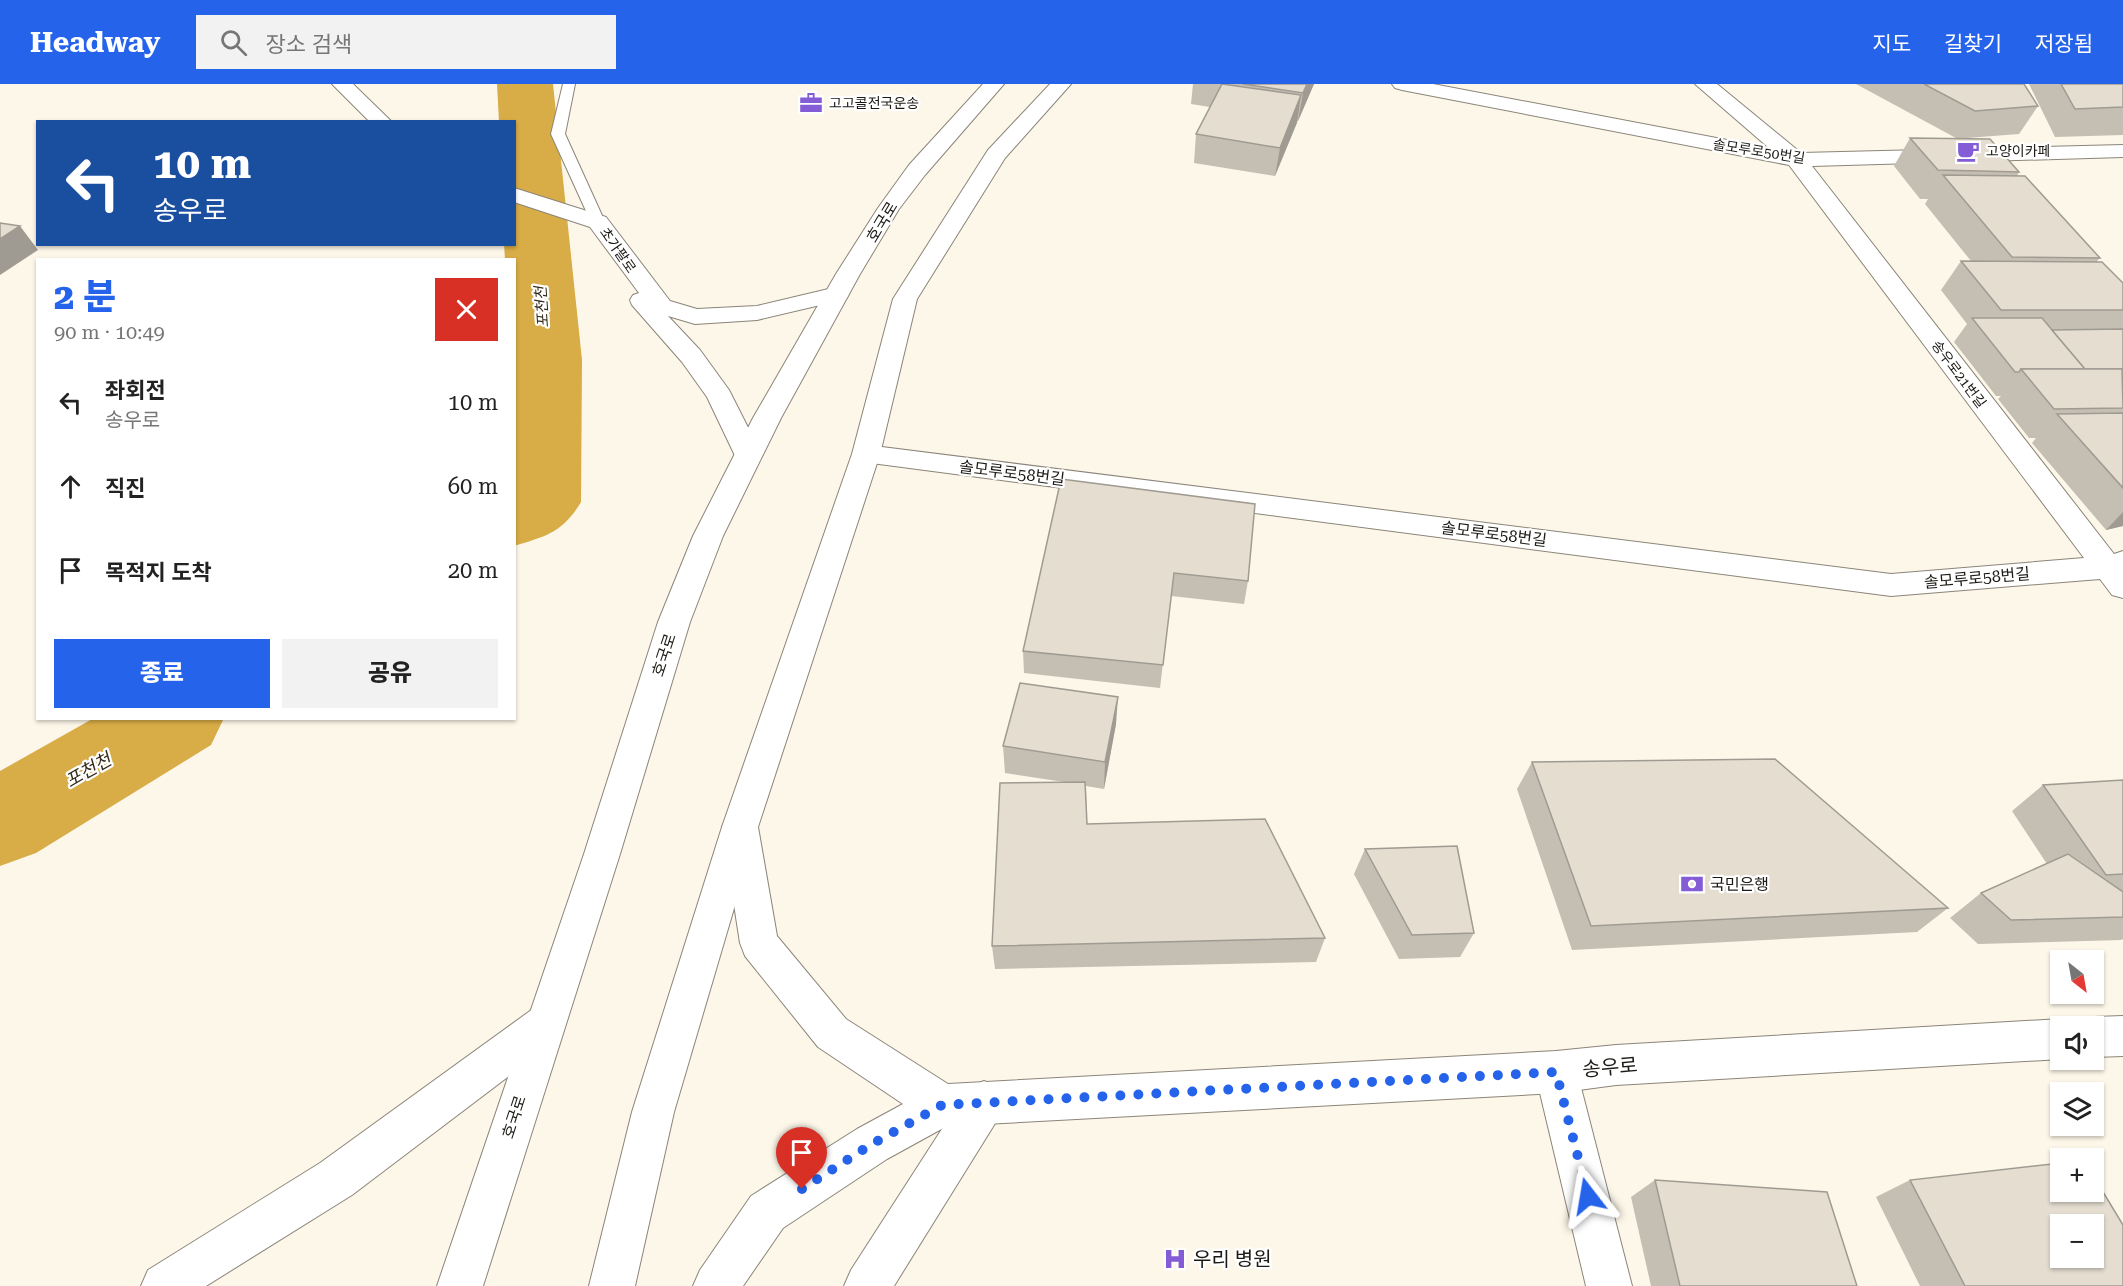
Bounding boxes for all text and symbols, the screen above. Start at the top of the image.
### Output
search box [196,15,616,69]
text: Headway [30,26,160,59]
icon: search [217,26,250,59]
text: 장소 검색 [265,32,352,57]
text: 지도 [1872,32,1911,56]
text: 길찾기 [1944,32,2002,56]
text: 저장됨 [2035,32,2093,56]
office icon: 고고콜전국운송 [798,90,824,116]
place label: 고고콜전국운송 [829,95,919,111]
street label: 솔모루로50번길 [1712,136,1806,166]
cafe icon: 고양이카페 [1955,138,1981,164]
text: 10 m [153,139,251,188]
place label: 고양이카페 [1986,143,2050,159]
icon: left [54,144,132,222]
text: 송우로 [153,195,228,227]
street label: 호국로 [862,198,902,246]
street label: 초가팔로 [597,224,639,276]
text: 2 분 [54,276,116,318]
button: close [435,278,498,341]
water label: 포천천 [531,284,552,328]
text: 90 m · 10:49 [54,320,165,344]
street label: 송우로21번길 [1929,337,1989,411]
text: 좌회전 [105,378,166,403]
icon: left [54,386,87,419]
text: 10 m [448,390,498,415]
text: 송우로 [105,408,160,432]
street label: 솔모루로58번길 [958,457,1066,489]
icon: ahead [54,470,87,503]
text: 60 m [448,474,498,499]
text: 직진 [105,476,145,501]
street label: 솔모루로58번길 [1440,518,1548,550]
icon: arrive [54,554,87,587]
text: 20 m [448,558,498,583]
text: 목적지 도착 [105,560,212,585]
street label: 솔모루로58번길 [1923,564,2031,592]
street label: 호국로 [648,631,680,679]
button: 종료 [54,639,270,708]
button: 공유 [282,639,498,708]
water label: 포천천 [61,747,117,792]
bank icon: 국민은행 [1679,871,1705,897]
place label: 국민은행 [1710,875,1769,894]
north arrow [2050,950,2104,1004]
map controls [2050,950,2104,1268]
button: sound [2050,1016,2104,1070]
street label: 송우로 [1581,1053,1639,1081]
button: layers [2050,1082,2104,1136]
street label: 호국로 [498,1093,530,1141]
pin [776,1127,827,1189]
icon: arrive [785,1136,818,1169]
button: + [2050,1148,2104,1202]
position arrow [1556,1164,1620,1228]
button: − [2050,1214,2104,1268]
hospital icon: 우리 병원 [1162,1246,1188,1272]
place label: 우리 병원 [1193,1247,1272,1271]

